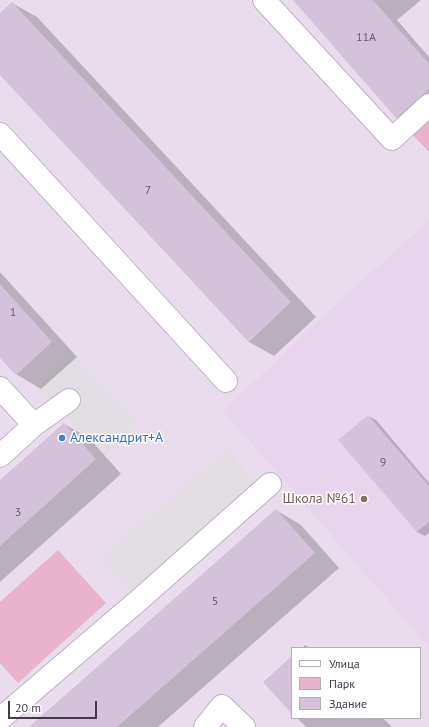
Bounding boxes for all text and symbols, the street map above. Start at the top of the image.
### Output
house number: 11А [356,31,376,45]
house number: 7 [145,184,151,198]
house number: 1 [10,306,16,320]
place label: Александрит+А [70,430,163,446]
marker: Александрит+А [57,433,67,443]
house number: 9 [380,456,386,470]
place label: Школа №61 [282,491,356,507]
marker: Школа №61 [359,494,369,504]
house number: 3 [15,506,21,520]
house number: 5 [212,595,218,609]
legend [291,647,421,719]
text: Улица [329,656,360,671]
text: Парк [329,676,355,691]
scale bar [10,693,99,719]
text: Здание [329,696,367,711]
text: 20 m [15,700,41,715]

